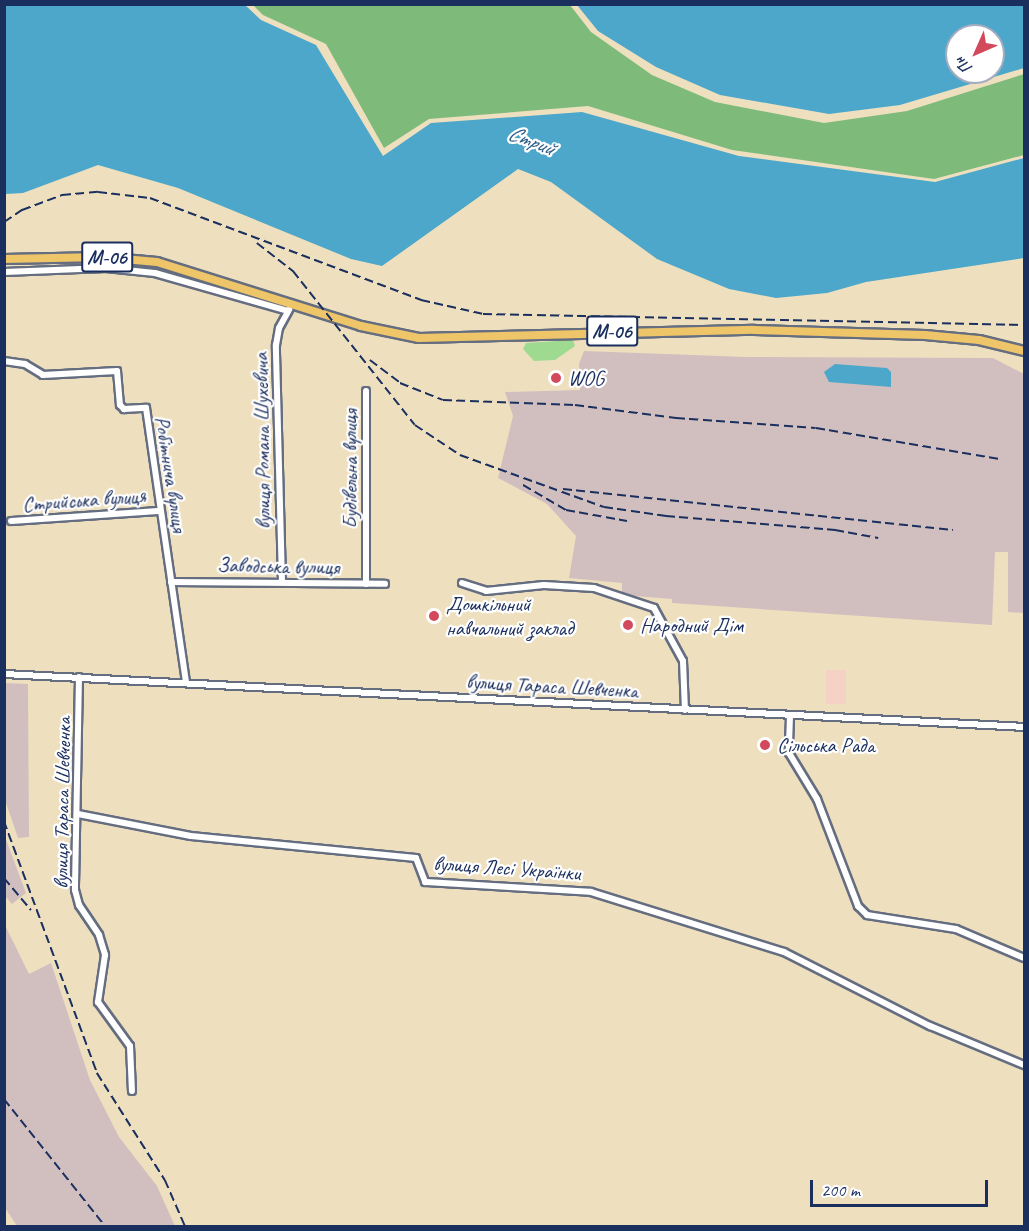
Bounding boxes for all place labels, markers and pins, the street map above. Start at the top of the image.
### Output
place label: WOG [568,365,604,391]
marker: WOG [549,371,563,385]
place label: Дошкільний навчальний заклад [446,591,573,641]
marker: Дошкільний навчальний заклад [427,609,441,623]
place label: Народний Дім [640,612,743,638]
marker: Народний Дім [621,618,635,632]
place label: Сільська Рада [777,732,875,758]
marker: Сільська Рада [758,738,772,752]

